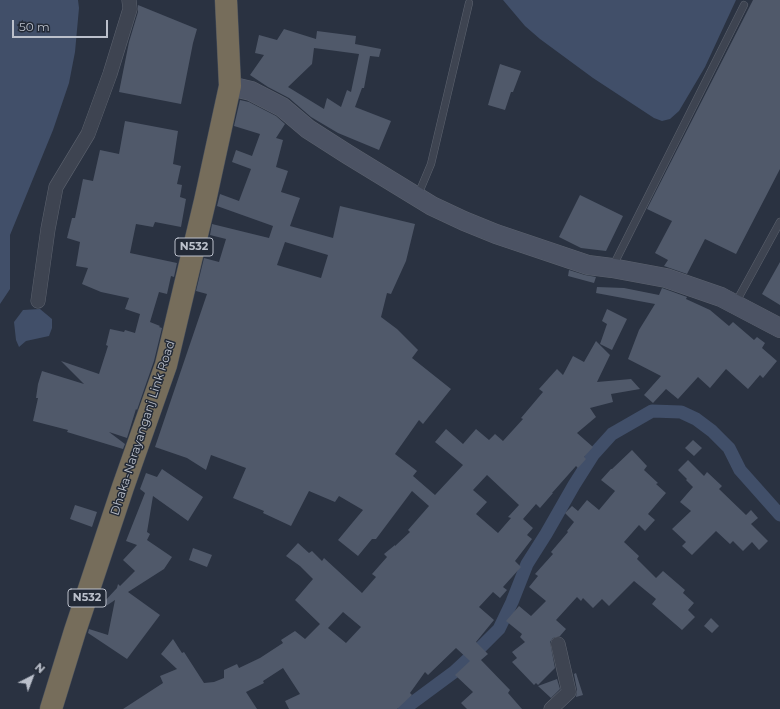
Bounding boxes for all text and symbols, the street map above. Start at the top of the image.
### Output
scale bar [14,12,110,38]
text: 50 m [19,19,50,34]
road number: N532 [175,238,213,256]
street label: Dhaka-Narayanganj Link Road [108,339,178,517]
road number: N532 [68,589,106,607]
north arrow [12,657,52,697]
text: N [32,660,48,676]

